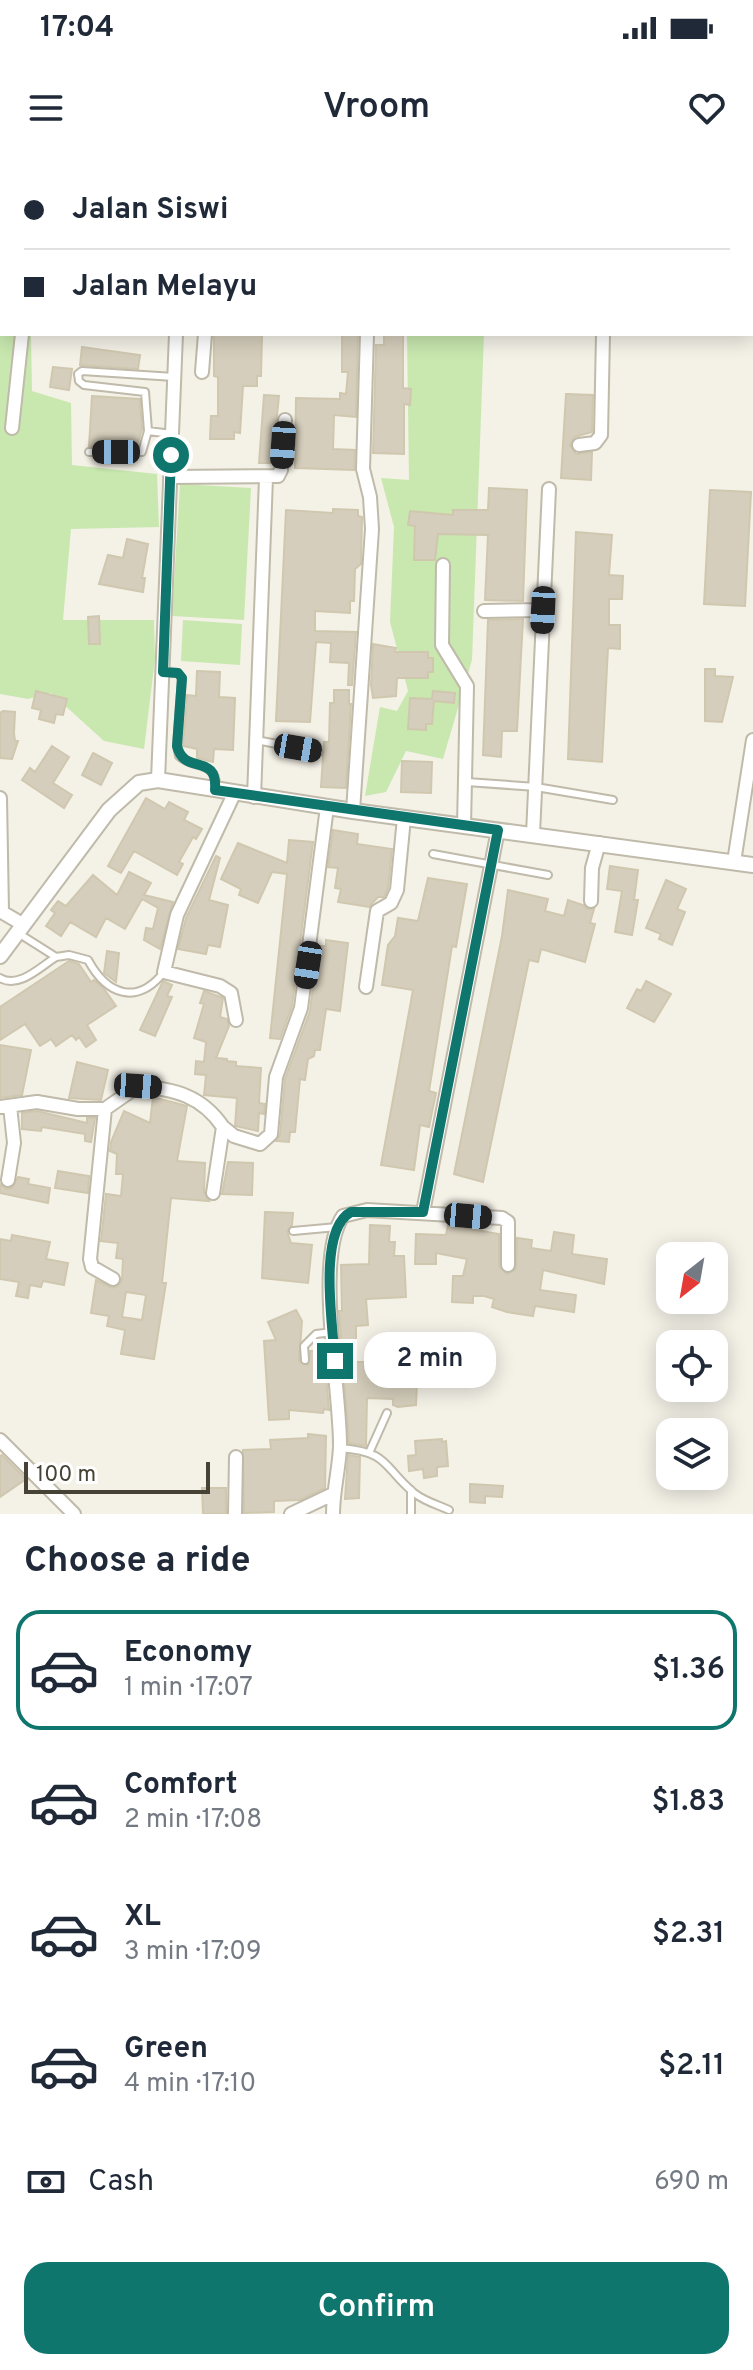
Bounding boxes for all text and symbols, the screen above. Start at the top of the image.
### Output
text: 17:04 [40,10,114,47]
text: Vroom [323,85,430,131]
icon: menu [24,86,68,130]
icon: heart [685,86,729,130]
text: Jalan Siswi [72,192,228,229]
text: Jalan Melayu [72,269,257,306]
car [269,420,297,470]
route start [153,437,189,473]
car [92,440,140,464]
car [530,585,556,635]
car [272,732,324,764]
car [292,939,324,991]
car [113,1072,163,1100]
car [443,1202,493,1230]
north arrow [656,1242,728,1314]
map controls [656,1242,728,1490]
button: locate [656,1330,728,1402]
callout: 2 min [363,1333,495,1389]
route end [317,1343,353,1379]
text: 2 min [396,1343,464,1376]
button: layers [656,1418,728,1490]
scale bar [24,1458,210,1494]
text: 100 m [36,1462,96,1489]
text: Choose a ride [24,1539,250,1585]
icon: car [28,1634,100,1706]
text: Economy [124,1635,252,1672]
text: $1.36 [652,1652,725,1689]
text: 1 min · 17:07 [124,1672,253,1705]
icon: car [28,1766,100,1838]
text: Comfort [124,1767,237,1804]
text: $1.83 [651,1784,725,1821]
text: 2 min · 17:08 [124,1804,262,1837]
icon: car [28,1898,100,1970]
text: XL [124,1899,161,1936]
text: $2.31 [652,1916,725,1953]
text: 3 min · 17:09 [124,1936,261,1969]
icon: car [28,2030,100,2102]
text: Green [124,2031,208,2068]
text: $2.11 [658,2048,725,2085]
text: 4 min · 17:10 [124,2068,256,2101]
icon: cash [24,2160,68,2204]
text: Cash [88,2164,154,2201]
text: 690 m [654,2166,729,2199]
button: Confirm [24,2262,729,2354]

